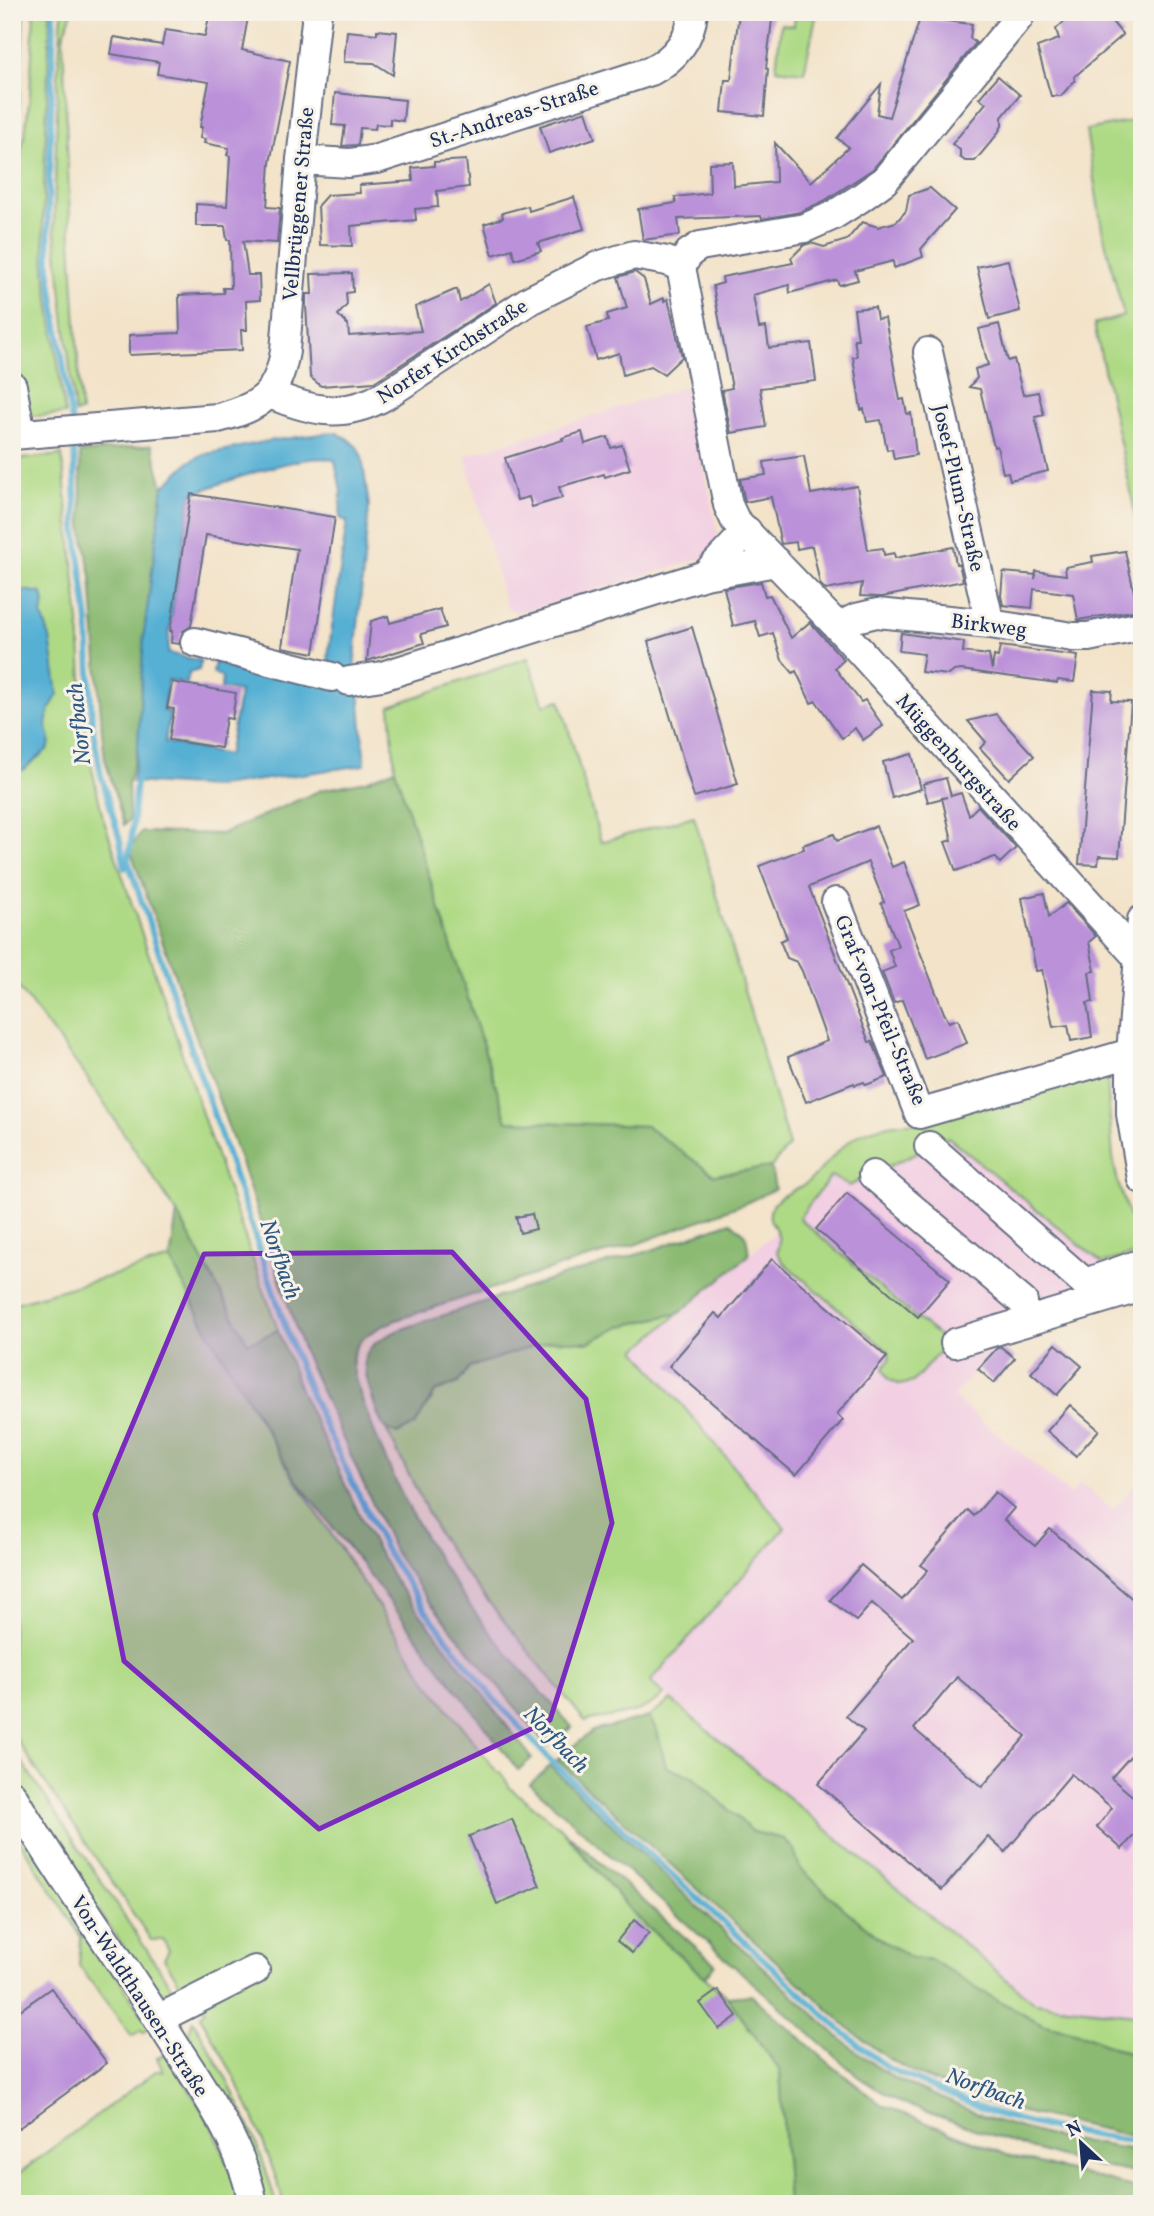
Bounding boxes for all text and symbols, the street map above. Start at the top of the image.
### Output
street label: St.-Andreas-Straße [426,74,603,156]
street label: Vellbrüggener Straße [277,106,322,302]
street label: Norfer Kirchstraße [372,293,534,412]
street label: Josef-Plum-Straße [924,402,991,575]
street label: Birkweg [949,607,1028,646]
water label: Norfbach [60,681,100,767]
street label: Müggenburgstraße [888,688,1028,838]
street label: Graf-von-Pfeil-Straße [826,911,933,1110]
water label: Norfbach [251,1215,308,1304]
water label: Norfbach [515,1700,596,1781]
street label: Von-Waldthausen-Straße [63,1890,215,2103]
water label: Norfbach [941,2061,1030,2119]
north arrow [1046,2108,1116,2178]
text: N [1063,2115,1087,2144]

